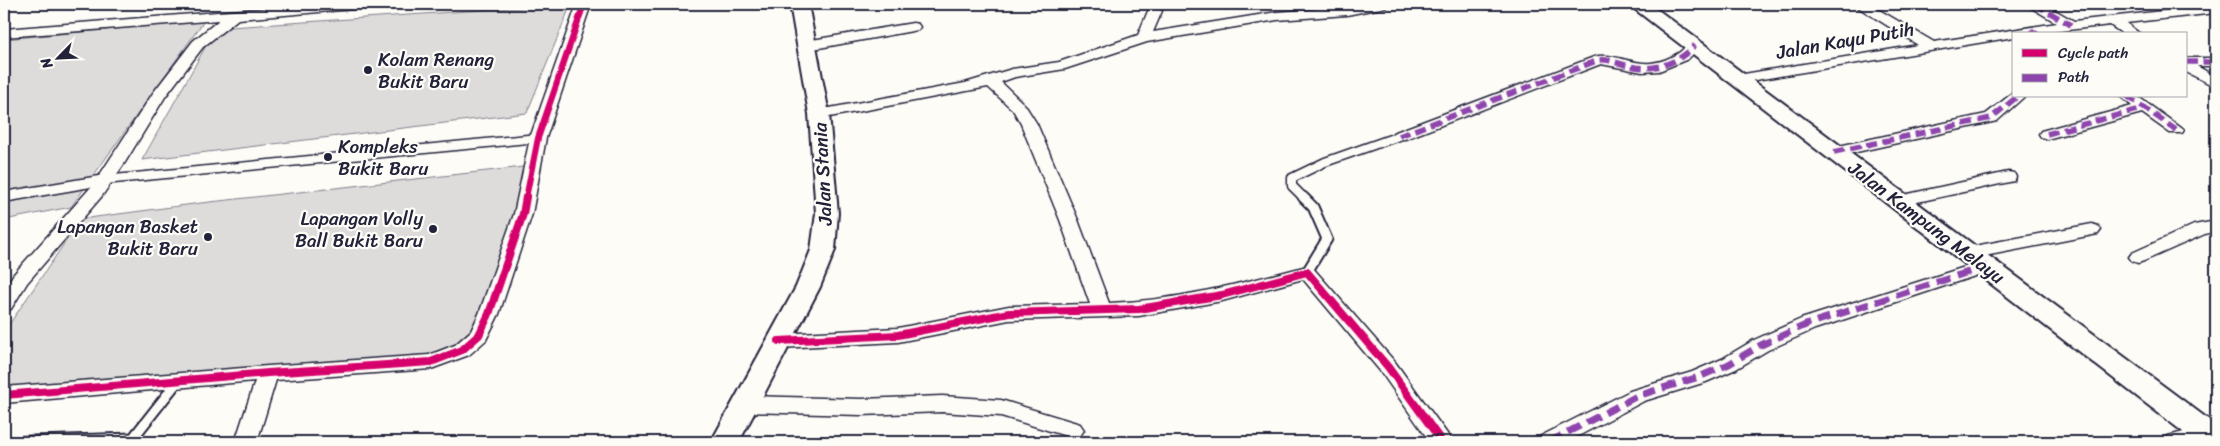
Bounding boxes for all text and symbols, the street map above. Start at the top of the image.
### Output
street label: Jalan Kayu Putih [1773,12,1916,69]
north arrow [32,32,82,82]
legend [2012,32,2188,98]
text: Cycle path [2058,40,2129,66]
place label: Kolam Renang Bukit Baru [378,43,494,98]
text: N [33,53,60,74]
marker: Kolam Renang Bukit Baru [362,64,374,76]
text: Path [2058,64,2089,90]
street label: Jalan Stania [803,121,842,227]
place label: Kompleks Bukit Baru [338,130,428,185]
marker: Kompleks Bukit Baru [322,151,334,163]
street label: Jalan Kampung Melayu [1840,152,2012,293]
place label: Lapangan Volly Ball Bukit Baru [295,202,423,257]
place label: Lapangan Basket Bukit Baru [57,210,198,265]
marker: Lapangan Volly Ball Bukit Baru [427,223,439,235]
marker: Lapangan Basket Bukit Baru [202,231,214,243]

